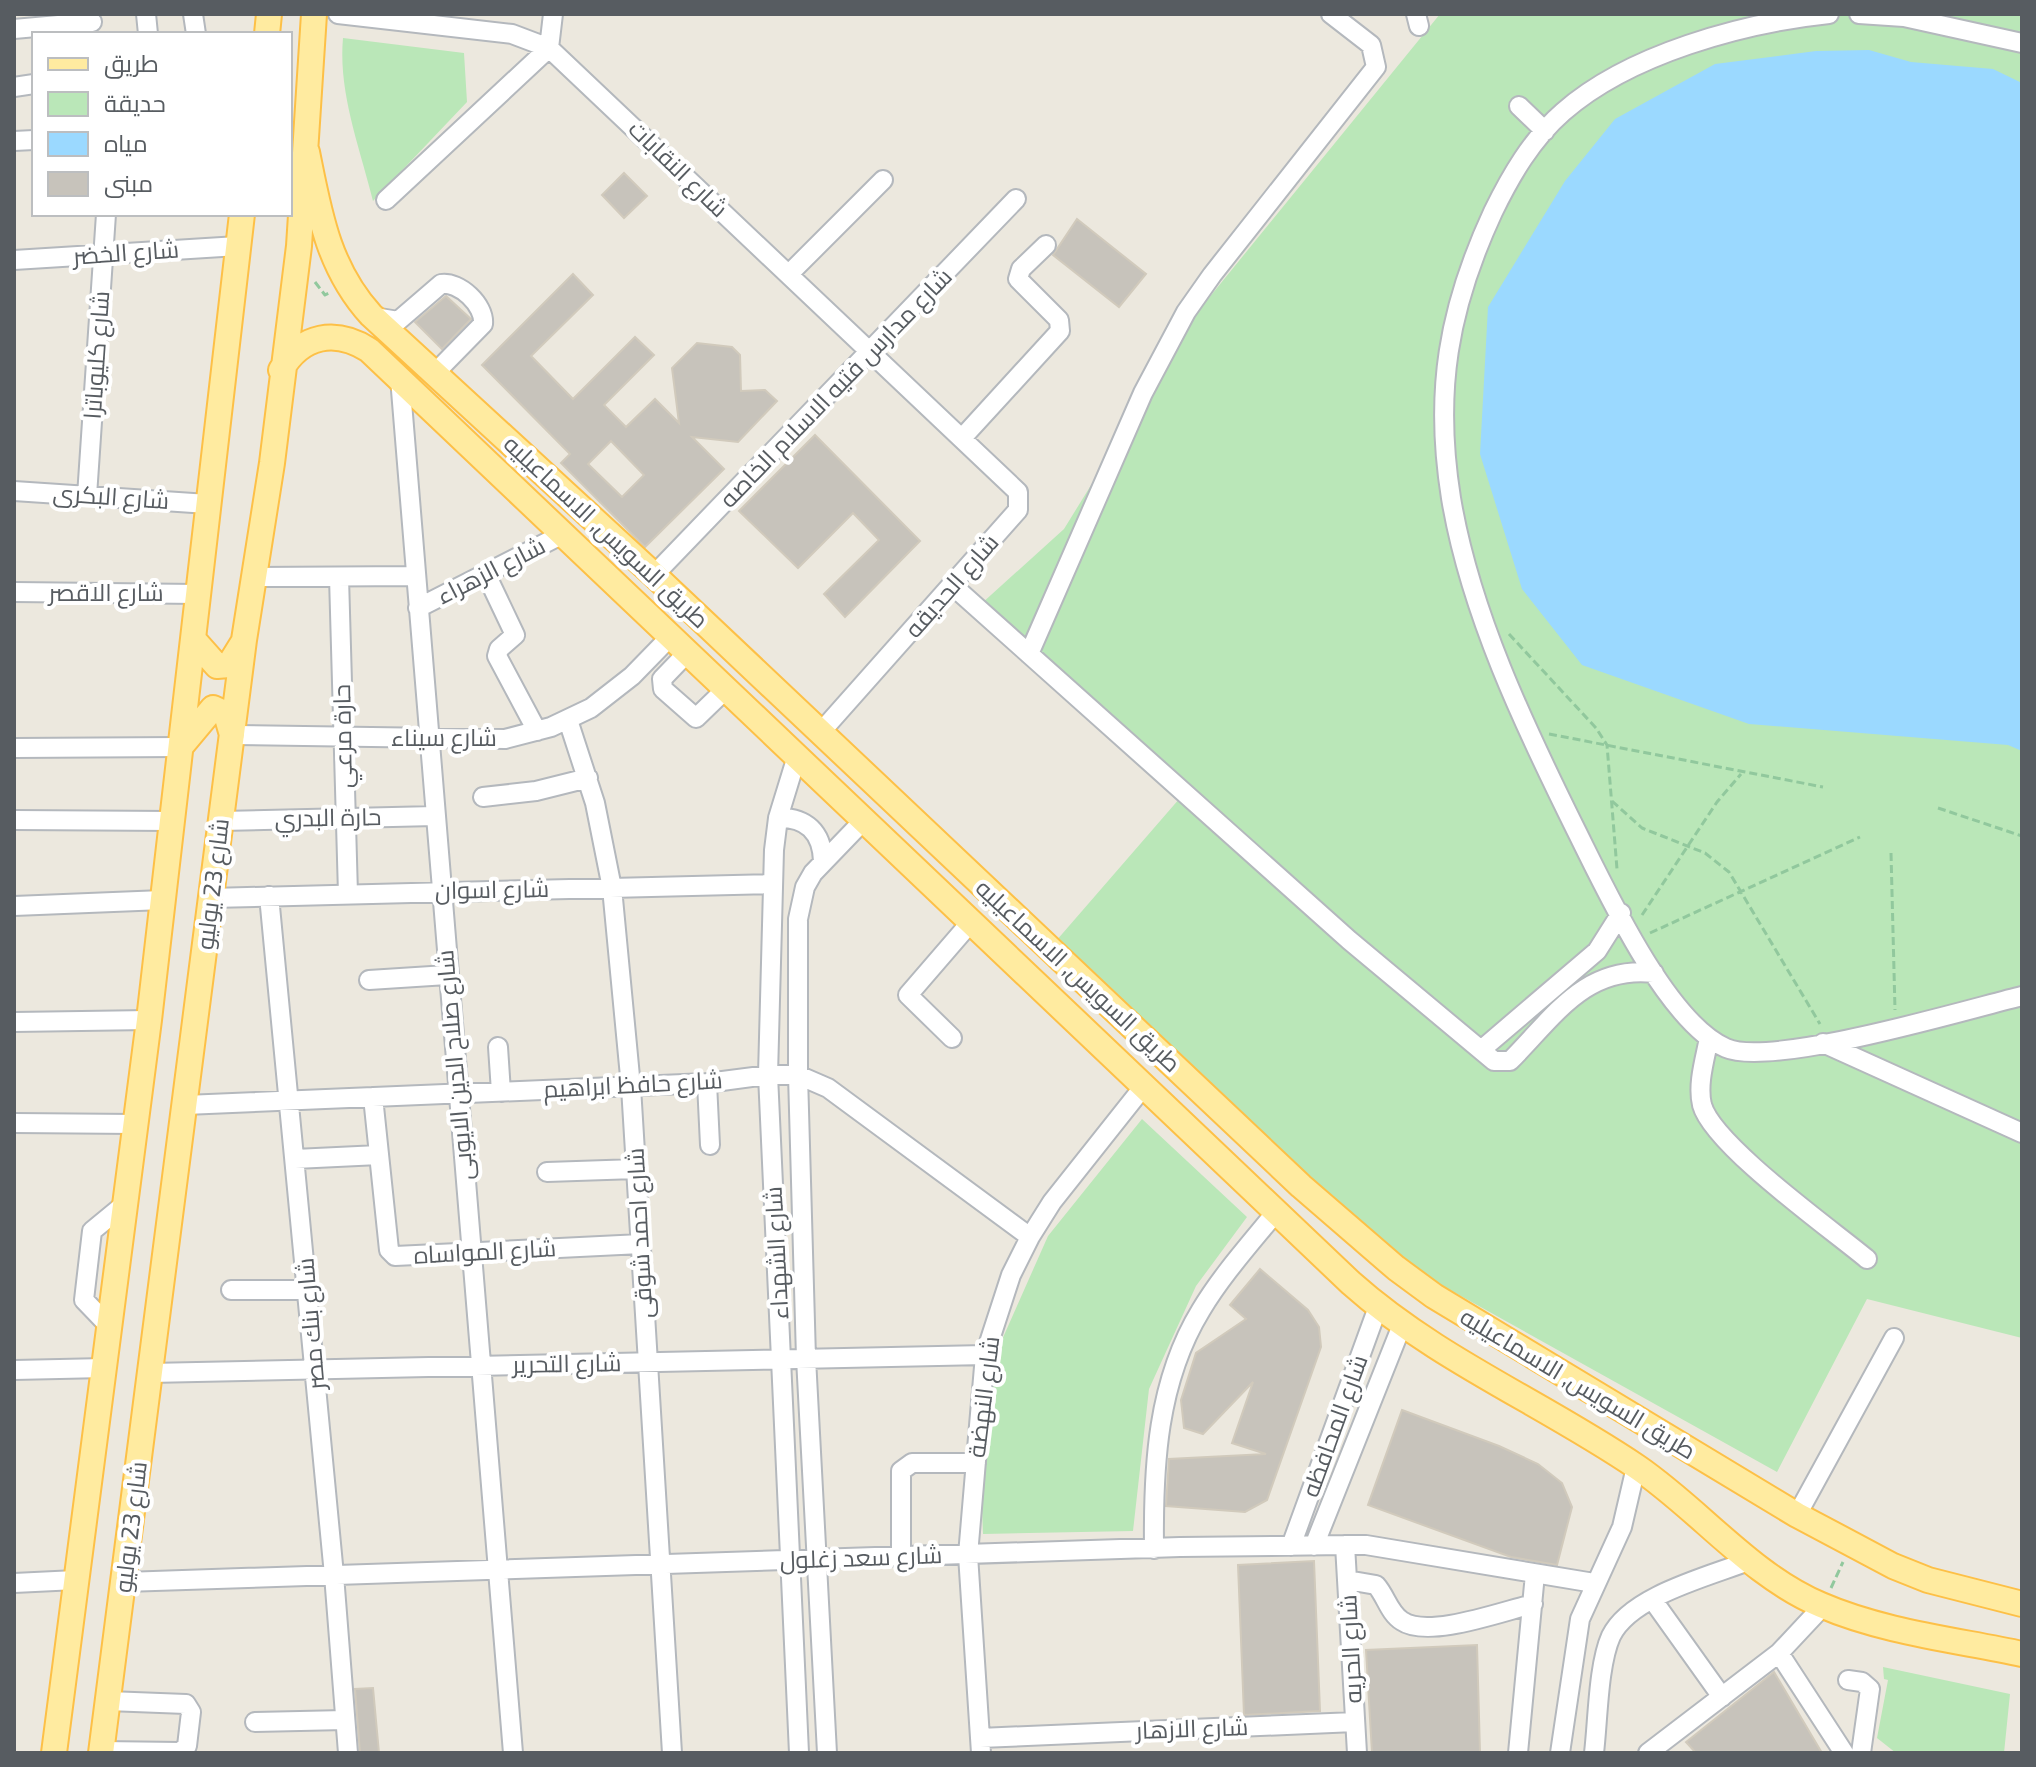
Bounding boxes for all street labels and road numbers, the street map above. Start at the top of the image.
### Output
street label: شارع النقابات [621,113,735,225]
street label: شارع الخضر [70,233,180,273]
street label: شارع مدارس فتيه الاسلام الخاصه [713,261,959,515]
street label: شارع كليوباترا [77,290,117,420]
street label: طريق السويس, الاسماعيليه [497,428,715,635]
street label: شارع البكرى [52,477,170,517]
street label: شارع الحديقه [898,527,1006,645]
street label: شارع الزهراء [431,530,551,612]
street label: شارع الاقصر [46,577,164,609]
street label: حارة مرعي [326,684,363,788]
street label: شارع سيناء [391,722,497,754]
street label: حارة البدري [274,801,382,837]
street label: شارع 23 يوليو [189,817,237,951]
street label: طريق السويس, الاسماعيليه [969,872,1187,1079]
street label: شارع اسوان [434,873,550,907]
street label: شارع صلاح الدين الايوبى [429,948,481,1182]
street label: شارع حافظ ابراهيم [542,1064,724,1106]
street label: شارع احمد شوقى [620,1147,660,1319]
street label: شارع الشهداء [758,1185,796,1321]
street label: شارع المواساه [413,1232,557,1272]
street label: شارع بنك مصر [289,1257,333,1393]
street label: طريق السويس, الاسماعيليه [1455,1301,1702,1466]
street label: شارع النهضة [961,1334,1007,1460]
street label: شارع التحرير [510,1347,622,1381]
street label: شارع المحافظه [1294,1350,1376,1502]
street label: شارع 23 يوليو [107,1460,155,1594]
street label: شارع سعد زغلول [779,1539,943,1577]
street label: شارع الحريه [1332,1594,1370,1704]
street label: شارع الازهار [1133,1711,1249,1747]

